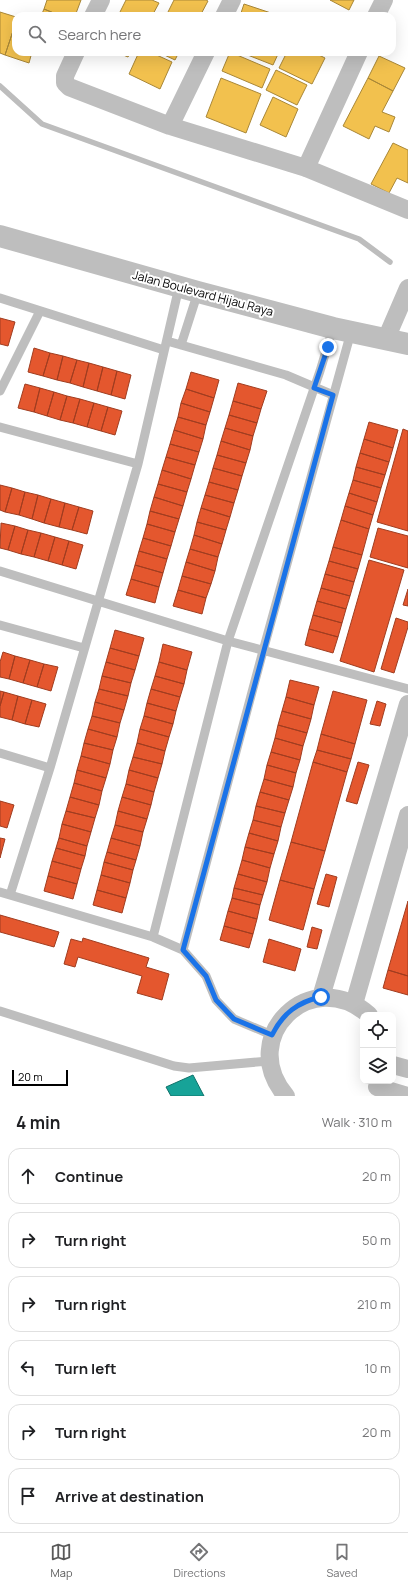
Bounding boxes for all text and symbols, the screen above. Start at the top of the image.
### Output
search box [12,12,396,56]
icon: search [26,23,48,45]
text: Search here [58,24,141,45]
street label: Jalan Boulevard Hijau Raya [131,266,275,320]
route end [319,338,337,356]
route start [312,988,330,1006]
map controls [360,1012,396,1084]
button: locate [360,1012,396,1048]
button: layers [360,1048,396,1084]
scale bar [12,1068,68,1087]
text: 20 m [18,1069,43,1084]
text: 4 min [16,1111,60,1134]
text: Walk · 310 m [322,1113,392,1131]
icon: ahead [17,1165,39,1187]
text: Continue [55,1166,123,1187]
text: 20 m [362,1167,391,1185]
icon: right [17,1229,39,1251]
text: Turn right [55,1230,126,1251]
text: 50 m [362,1231,391,1249]
icon: right [17,1293,39,1315]
text: Turn right [55,1294,126,1315]
text: 210 m [357,1295,391,1313]
icon: left [17,1357,39,1379]
text: Turn left [55,1358,117,1379]
text: 10 m [364,1359,391,1377]
icon: right [17,1421,39,1443]
text: Turn right [55,1422,126,1443]
text: 20 m [362,1423,391,1441]
icon: arrive [17,1485,39,1507]
text: Arrive at destination [55,1486,204,1507]
tab: Map [50,1541,72,1580]
tab: Directions [173,1541,226,1580]
tab: Saved [327,1541,358,1580]

